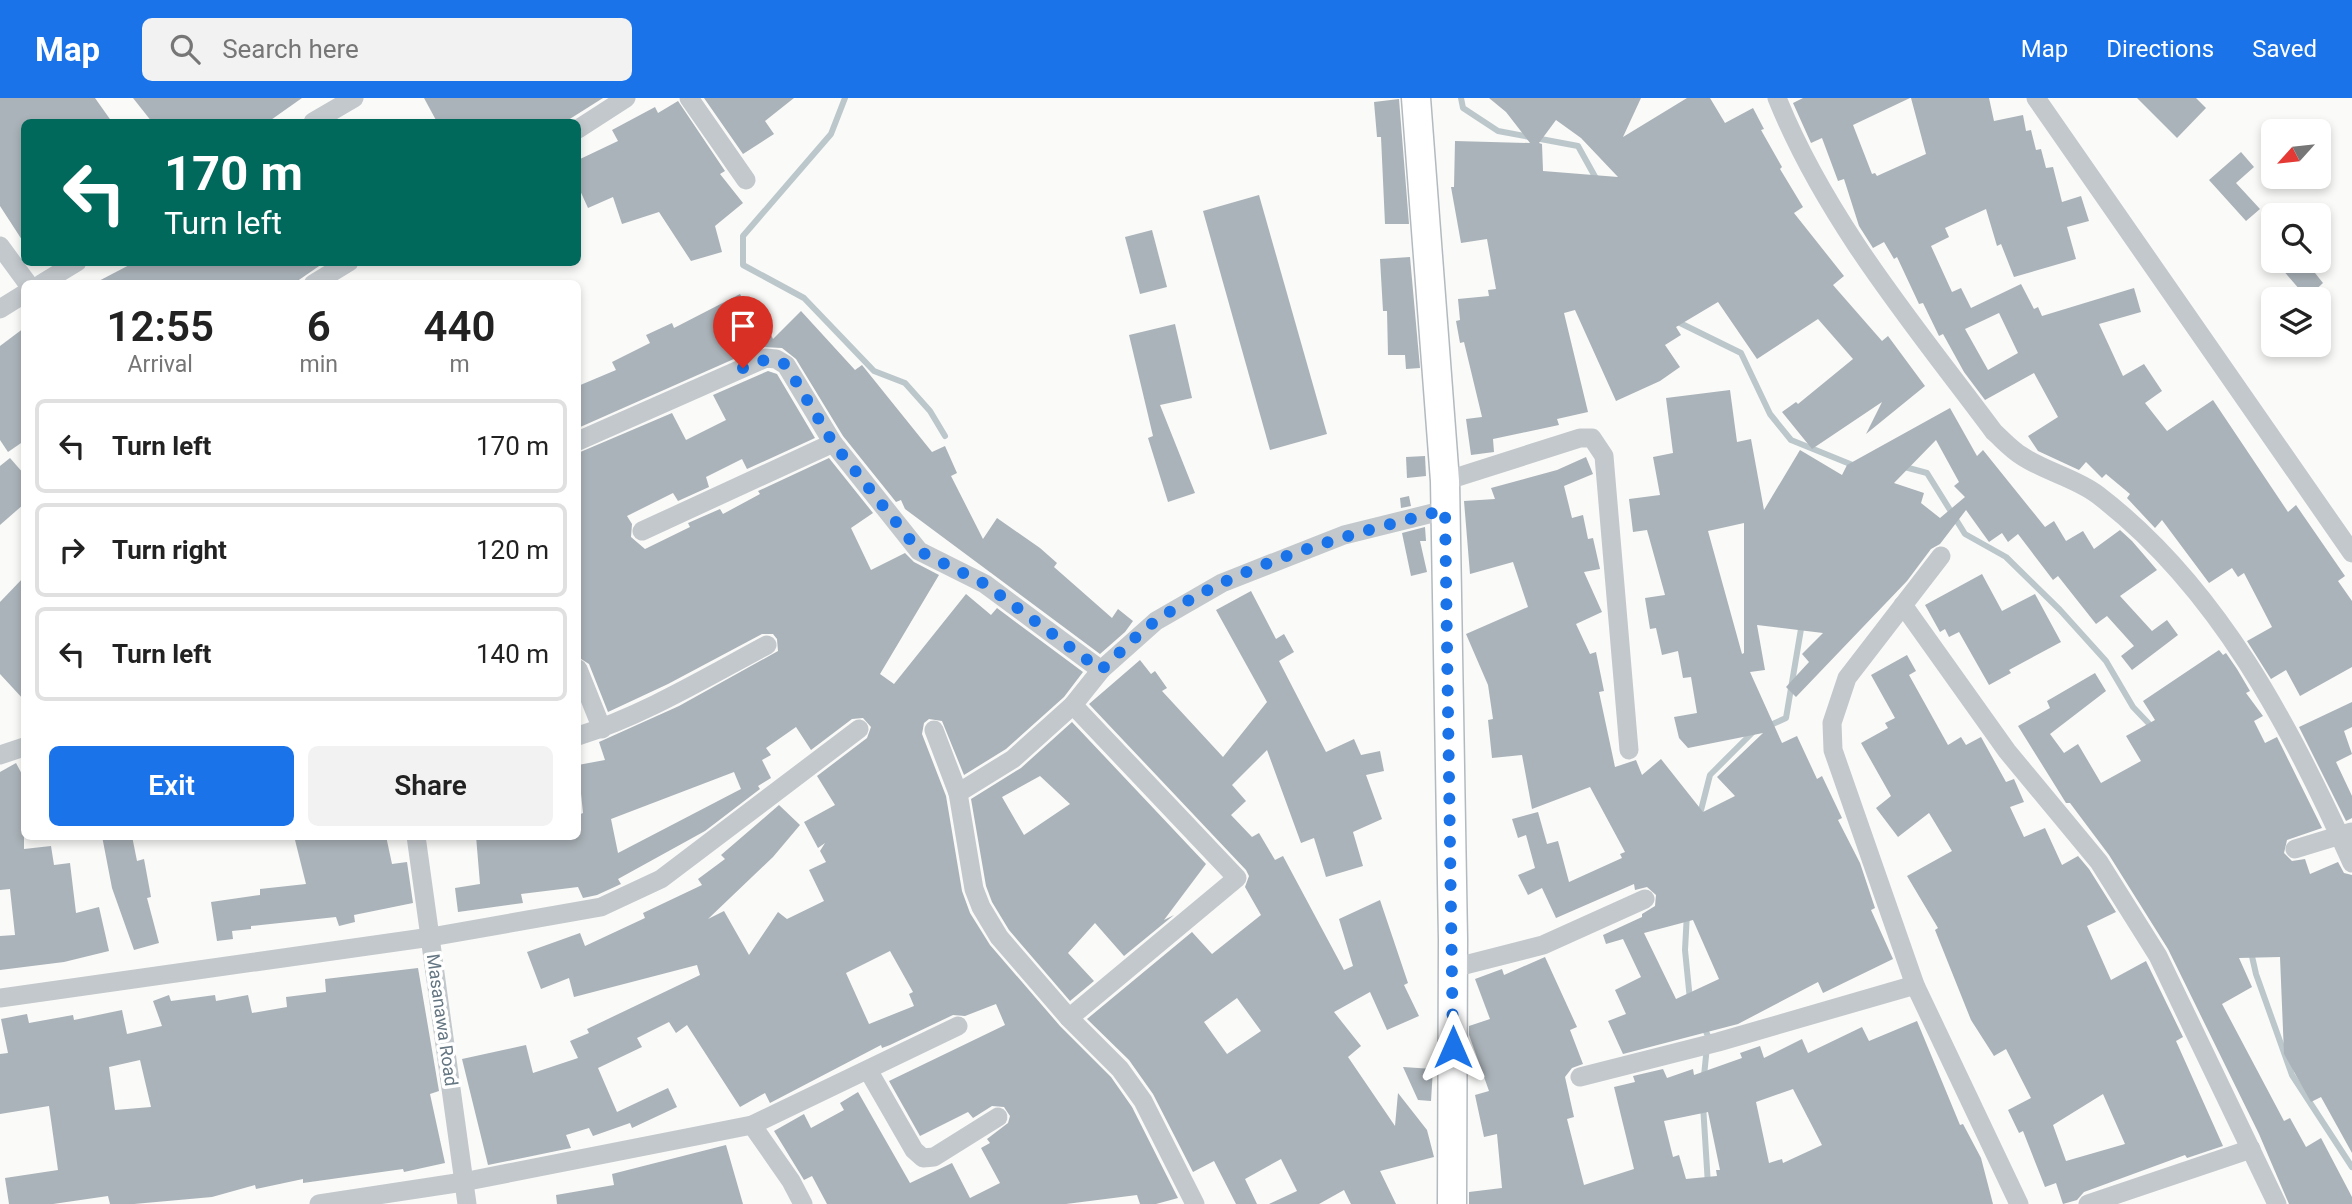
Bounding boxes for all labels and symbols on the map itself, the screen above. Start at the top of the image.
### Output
north arrow [2261,119,2331,189]
pin [713,296,773,368]
street label: Masanawa Road [423,952,462,1087]
position arrow [1416,1010,1490,1084]

